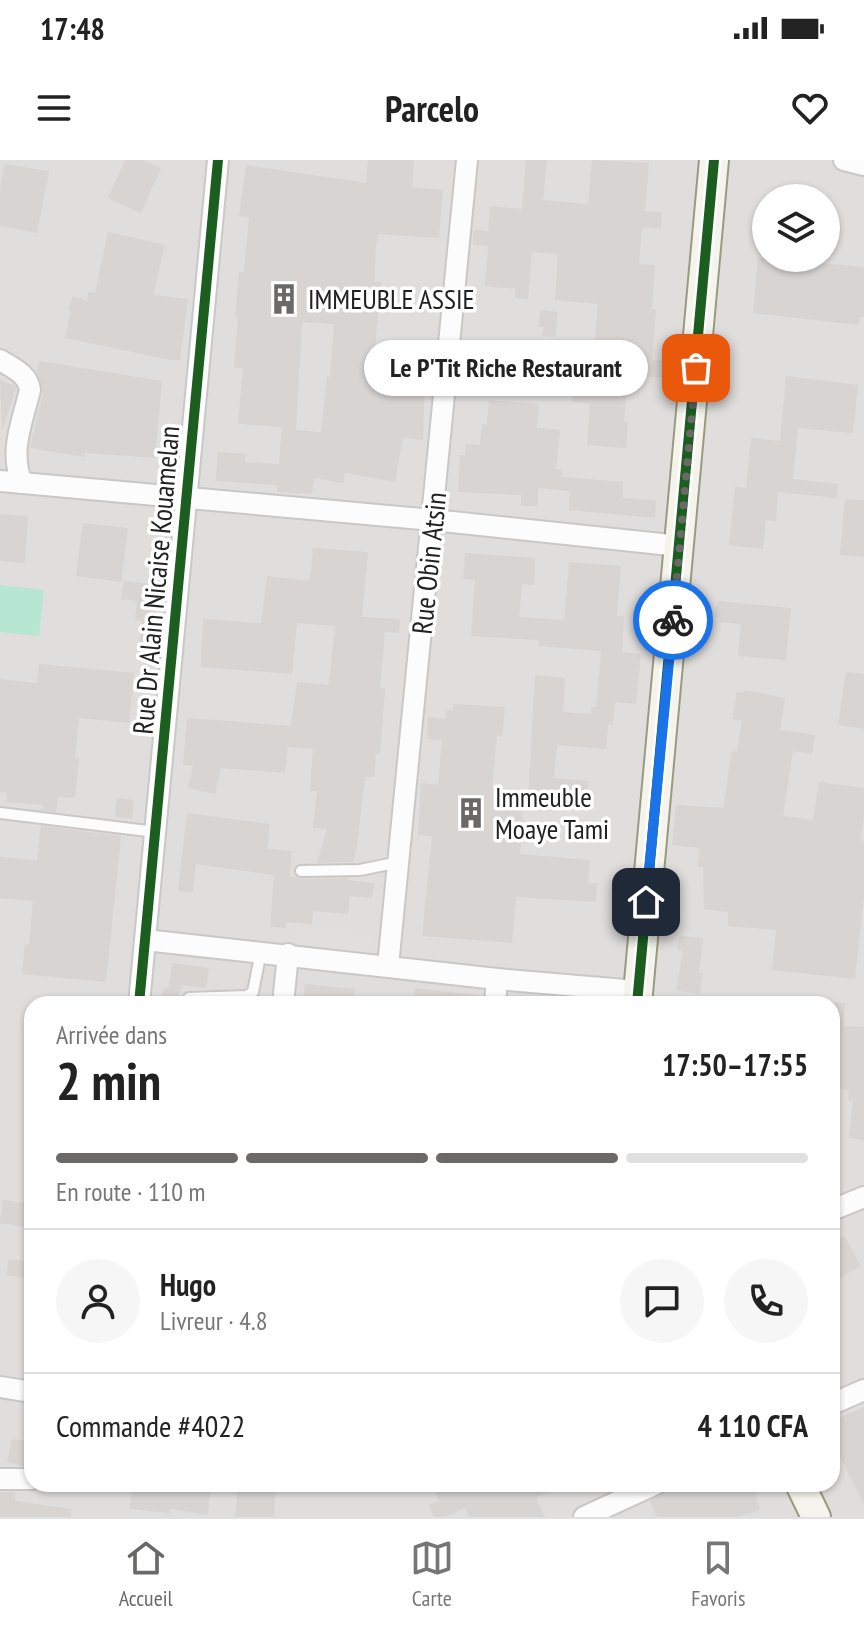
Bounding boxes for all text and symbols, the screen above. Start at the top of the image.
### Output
text: 17:48 [40,9,105,48]
text: Parcelo [385,85,479,132]
icon: menu [32,86,76,130]
icon: heart [788,86,832,130]
map controls [752,184,840,272]
button: layers [752,184,840,272]
place label: IMMEUBLE ASSIE [308,280,475,317]
building icon: IMMEUBLE ASSIE [267,282,301,316]
pin [662,334,730,402]
callout: Le P'Tit Riche Restaurant [364,340,648,396]
icon: bag [674,346,718,390]
text: Le P'Tit Riche Restaurant [390,351,622,384]
street label: Rue Dr Alain Nicaise Kouamelan [124,424,187,736]
street label: Rue Obin Atsin [403,490,454,636]
courier [633,580,713,660]
icon: bike [651,598,695,642]
place label: Immeuble Moaye Tami [495,778,609,847]
building icon: Immeuble Moaye Tami [454,796,488,830]
pin [612,868,680,936]
icon: home [624,880,668,924]
text: Arrivée dans [56,1018,167,1051]
text: 17:50–17:55 [662,1045,808,1084]
text: 2 min [56,1047,161,1114]
text: En route · 110 m [56,1175,206,1208]
button: person [56,1259,140,1343]
button: chat [620,1259,704,1343]
button: phone [724,1259,808,1343]
text: Hugo [160,1265,216,1304]
text: Livreur · 4.8 [160,1304,267,1337]
text: Commande #4022 [56,1406,245,1445]
text: 4 110 CFA [697,1406,808,1445]
tab: Accueil [119,1536,173,1612]
tab: Carte [410,1536,454,1612]
tab: Favoris [691,1536,745,1612]

